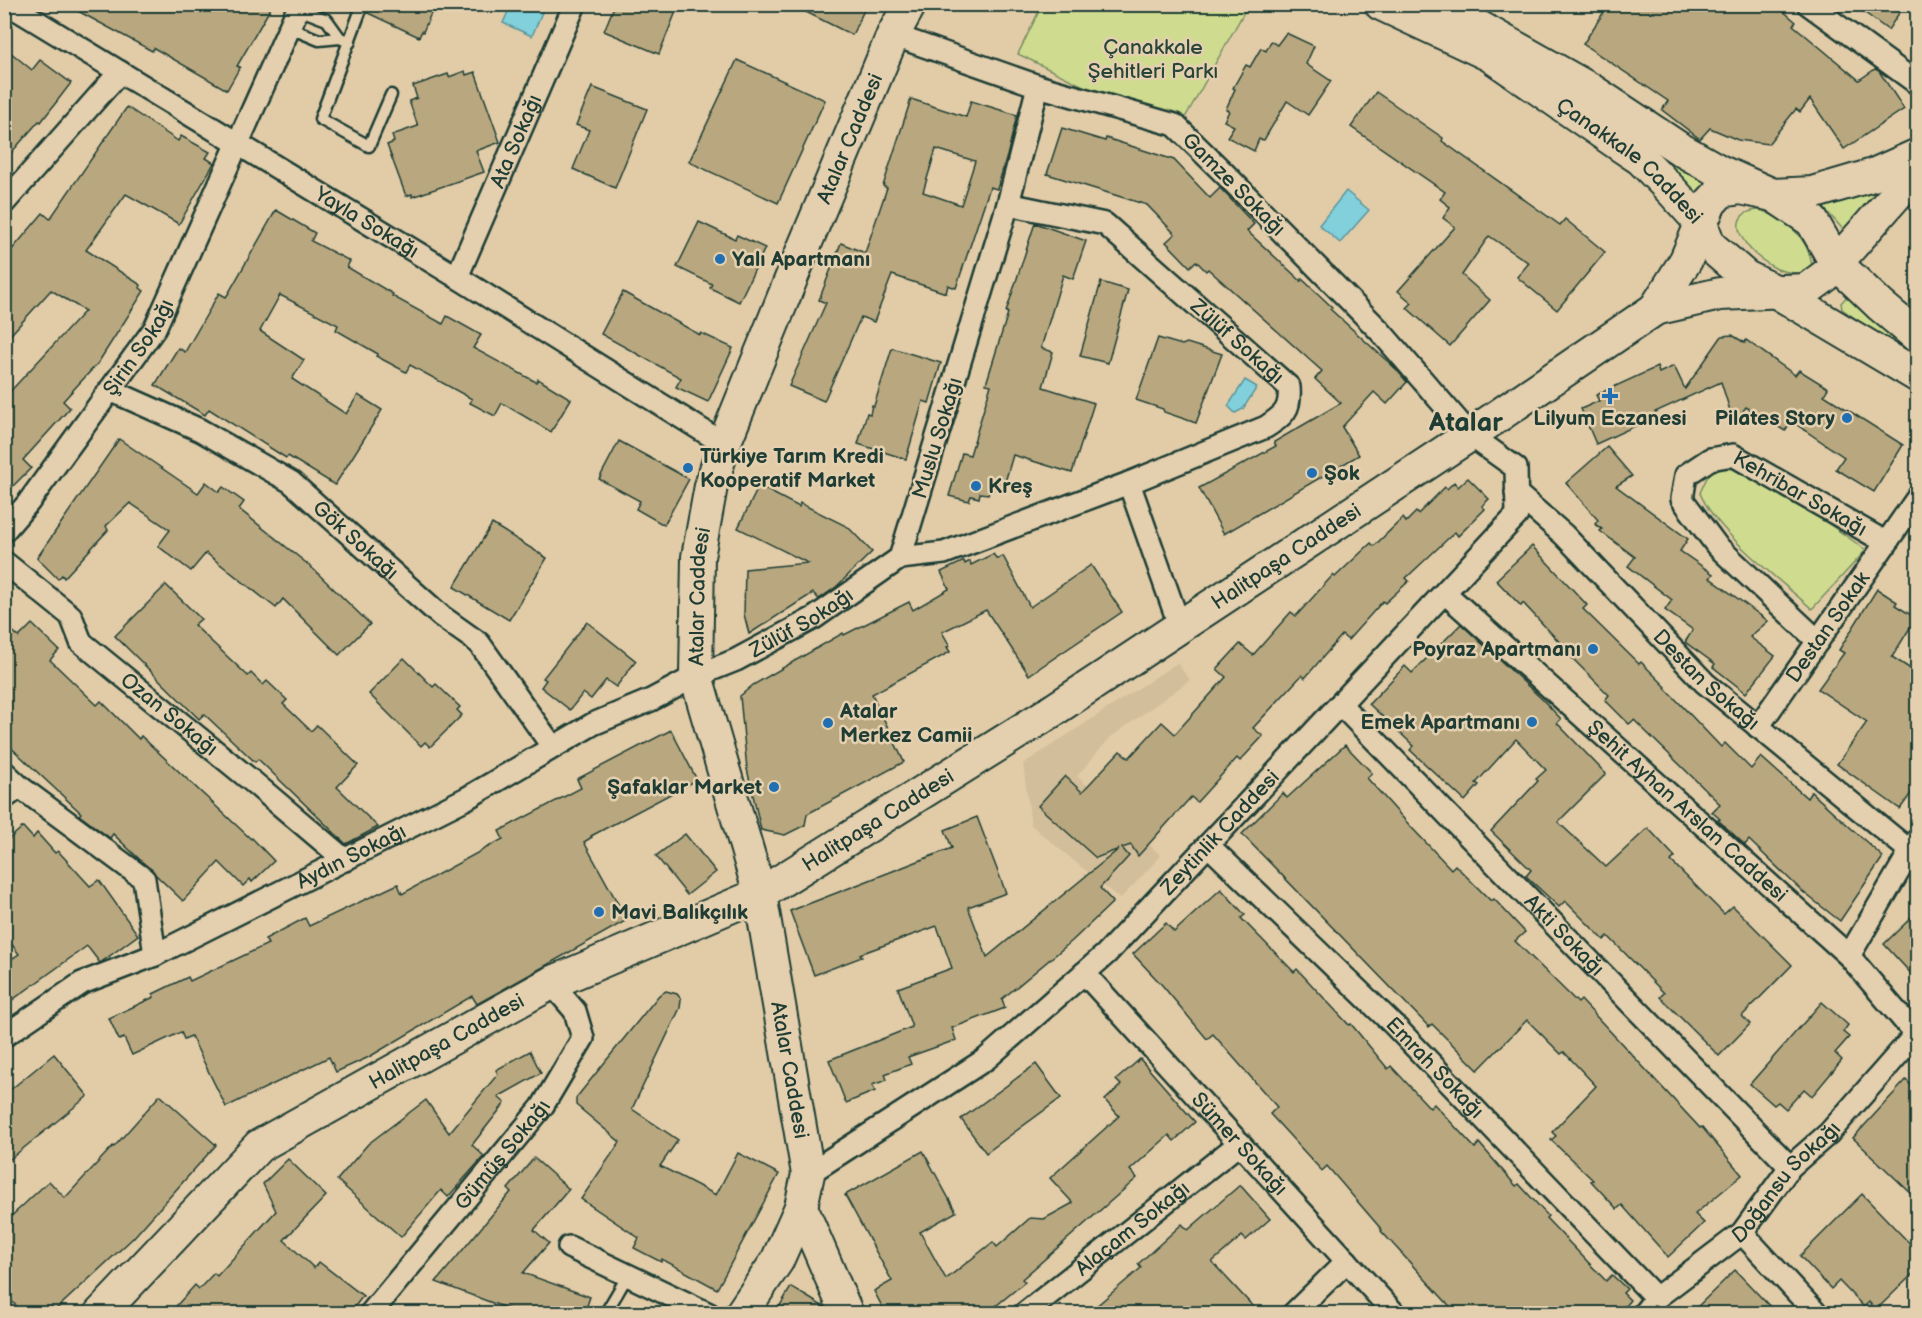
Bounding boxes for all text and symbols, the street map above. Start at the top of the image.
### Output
park label: Çanakkale Şehitleri Parkı [1088,35,1218,84]
street label: Atalar Caddesi [812,70,888,208]
street label: Ata Sokağı [485,91,547,192]
street label: Çanakkale Caddesi [1551,93,1708,229]
street label: Gamze Sokağı [1177,127,1291,241]
street label: Yayla Sokağı [309,181,423,264]
place label: Yalı Apartmanı [732,247,870,272]
marker: Yalı Apartmanı [713,252,727,266]
street label: Zülüf Sokağı [1185,293,1289,390]
street label: Şirin Sokağı [98,295,179,401]
street label: Muslu Sokağı [907,375,968,502]
marker: Lilyum Eczanesi [1603,389,1617,403]
place label: Lilyum Eczanesi [1533,406,1687,431]
place label: Pilates Story [1715,406,1835,431]
district label: Atalar [1428,407,1503,439]
marker: Pilates Story [1840,411,1854,425]
place label: Türkiye Tarım Kredi Kooperatif Market [700,444,884,493]
street label: Kehribar Sokağı [1728,446,1871,542]
marker: Türkiye Tarım Kredi Kooperatif Market [681,461,695,475]
place label: Şok [1324,461,1360,486]
marker: Şok [1305,466,1319,480]
place label: Kreş [988,474,1033,499]
marker: Kreş [969,479,983,493]
street label: Gök Sokağı [307,495,403,585]
street label: Halitpaşa Caddesi [1207,498,1366,615]
street label: Atalar Caddesi [684,525,716,666]
street label: Destan Sokak [1781,566,1876,687]
street label: Zülüf Sokağı [745,583,858,664]
street label: Destan Sokağı [1648,625,1764,735]
place label: Poyraz Apartmanı [1412,637,1581,662]
marker: Poyraz Apartmanı [1586,642,1600,656]
street label: Ozan Sokağı [115,667,223,761]
place label: Atalar Merkez Camii [839,699,972,748]
place label: Emek Apartmanı [1361,710,1520,735]
marker: Emek Apartmanı [1525,715,1539,729]
street label: Şehit Ayhan Arslan Caddesi [1582,715,1792,908]
marker: Atalar Merkez Camii [821,716,835,730]
street label: Halitpaşa Caddesi [798,764,959,877]
street label: Zeytinlik Caddesi [1155,765,1285,901]
place label: Şafaklar Market [607,775,762,800]
marker: Şafaklar Market [767,780,781,794]
street label: Aydın Sokağı [292,819,410,895]
street label: Akti Sokağı [1519,889,1609,981]
place label: Mavi Balıkçılık [611,900,748,925]
marker: Mavi Balıkçılık [592,905,606,919]
street label: Halitpaşa Caddesi [365,988,529,1095]
street label: Atalar Caddesi [765,1000,814,1141]
street label: Emrah Sokağı [1380,1012,1489,1124]
street label: Sümer Sokağı [1186,1087,1293,1201]
street label: Gümüş Sokağı [450,1096,556,1215]
street label: Doğansu Sokağı [1727,1117,1846,1249]
street label: Alaçam Sokağı [1070,1176,1195,1282]

